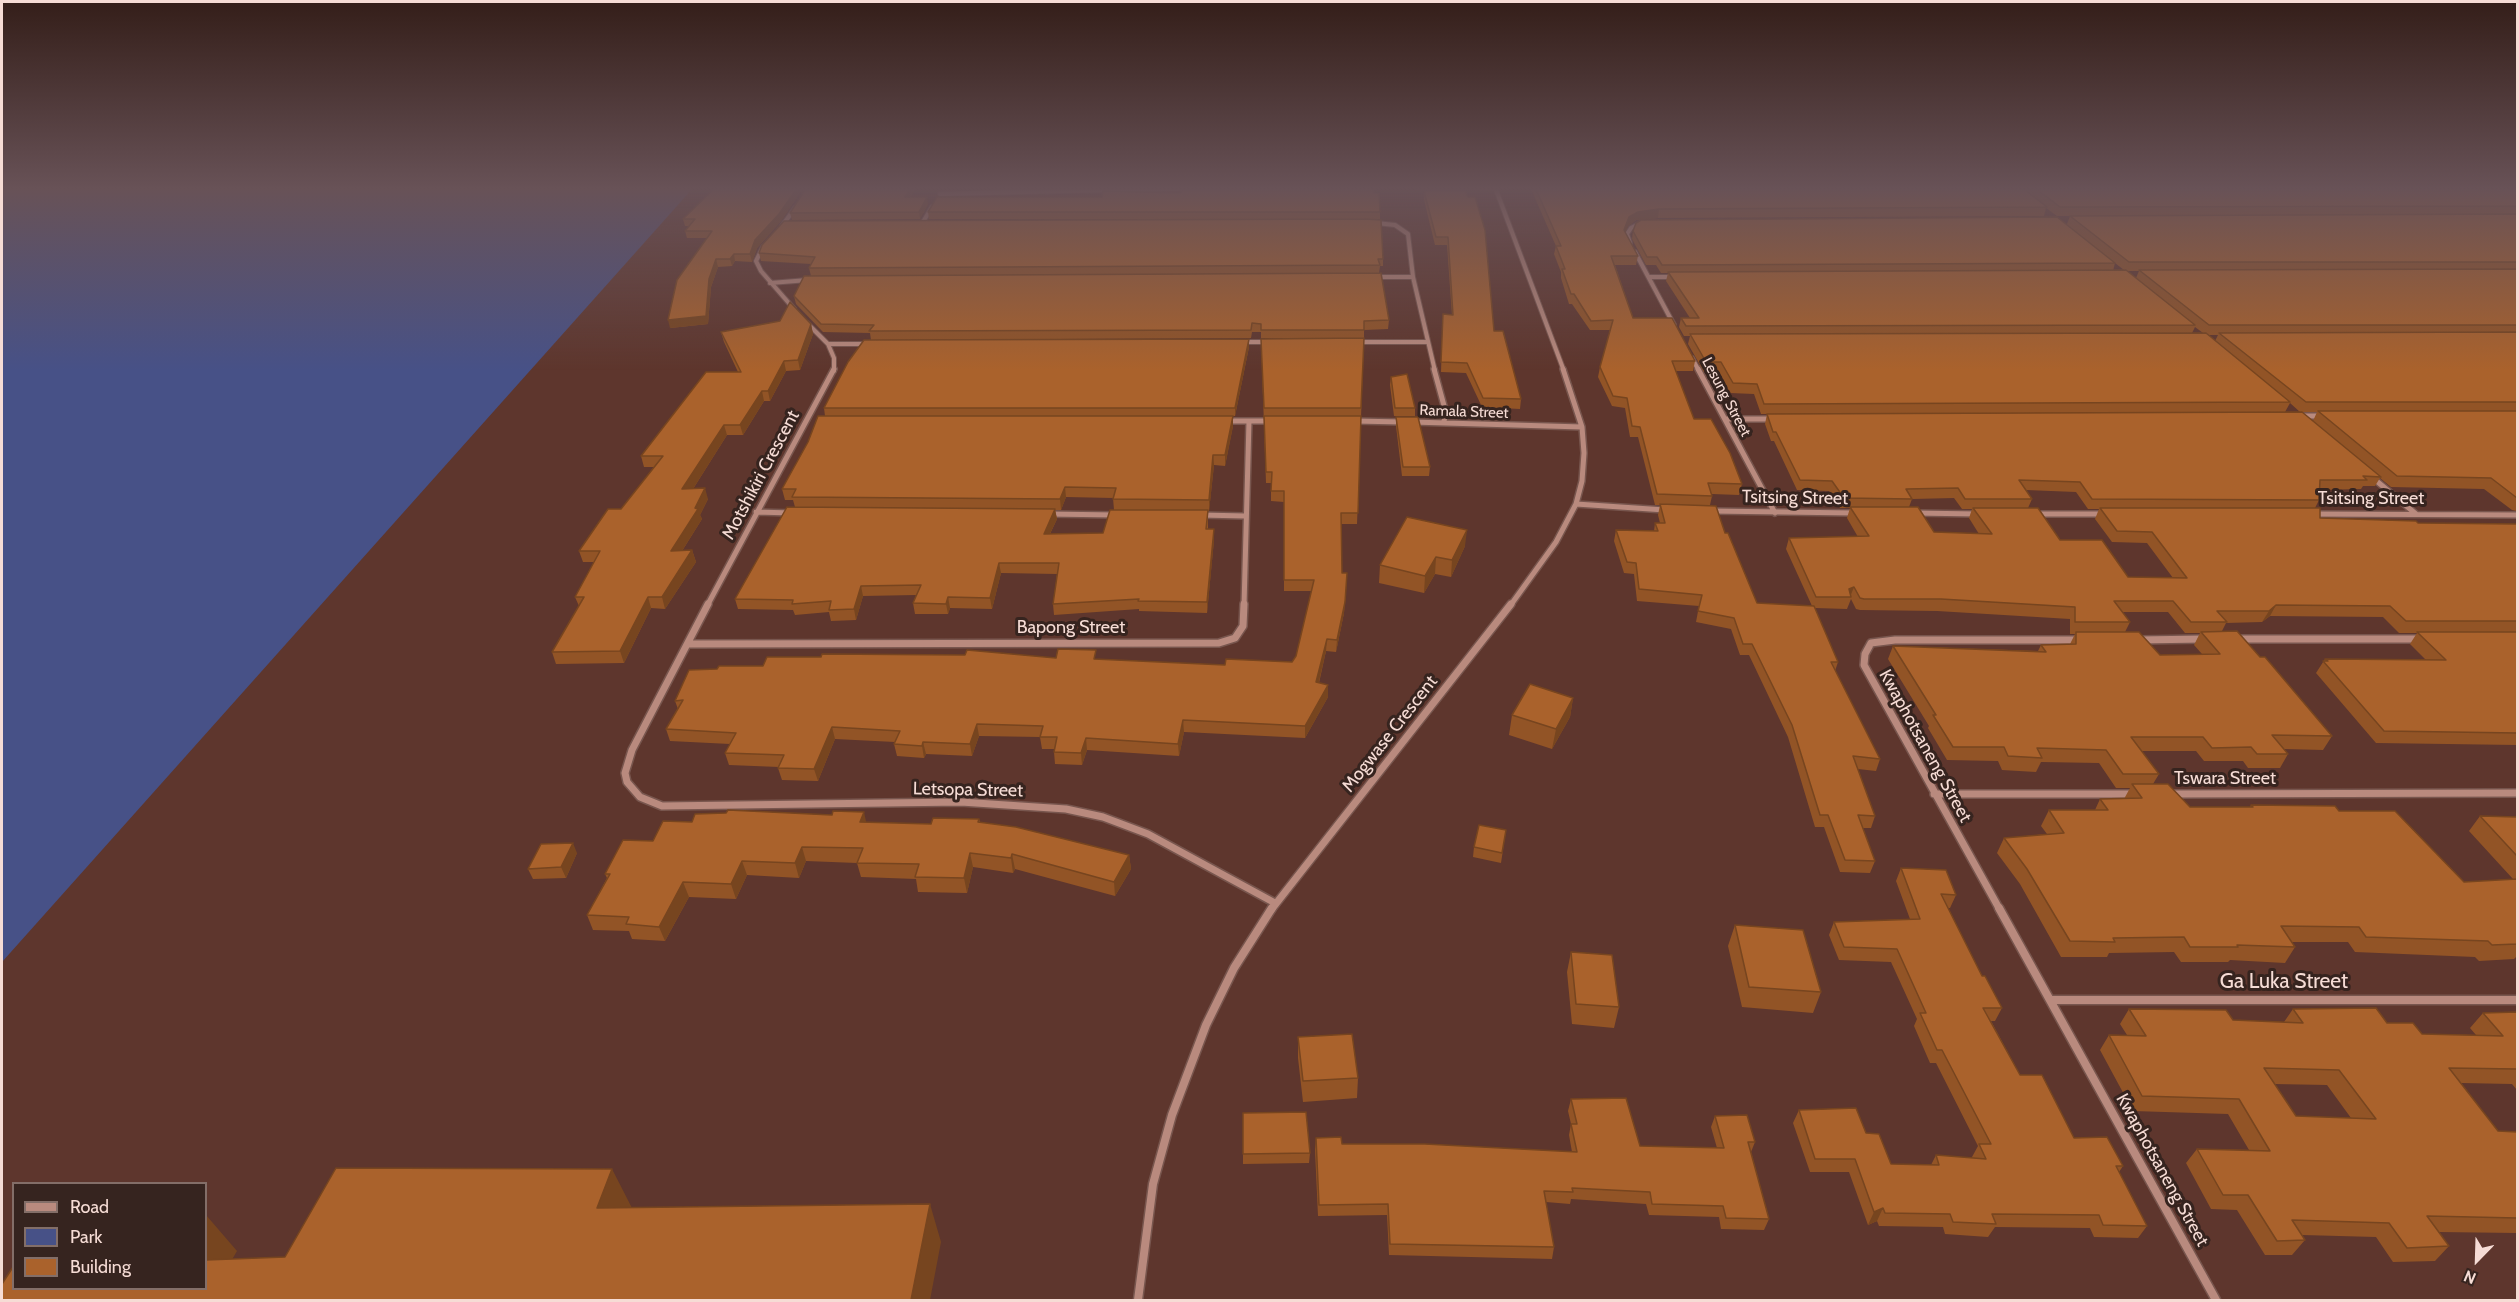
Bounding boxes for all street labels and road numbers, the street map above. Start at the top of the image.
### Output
street label: Lesung Street [1698,354,1754,440]
street label: Ramala Street [1419,401,1509,423]
street label: Motshikiri Crescent [718,407,804,543]
street label: Tsitsing Street [1742,486,1848,510]
street label: Tsitsing Street [2318,488,2424,510]
street label: Bapong Street [1017,617,1125,639]
street label: Kwaphotsaneng Street [1874,666,1976,826]
street label: Mogwase Crescent [1338,671,1442,797]
street label: Tswara Street [2174,768,2276,790]
street label: Letsopa Street [913,778,1023,802]
street label: Ga Luka Street [2220,969,2348,995]
street label: Kwaphotsaneng Street [2111,1090,2213,1250]

